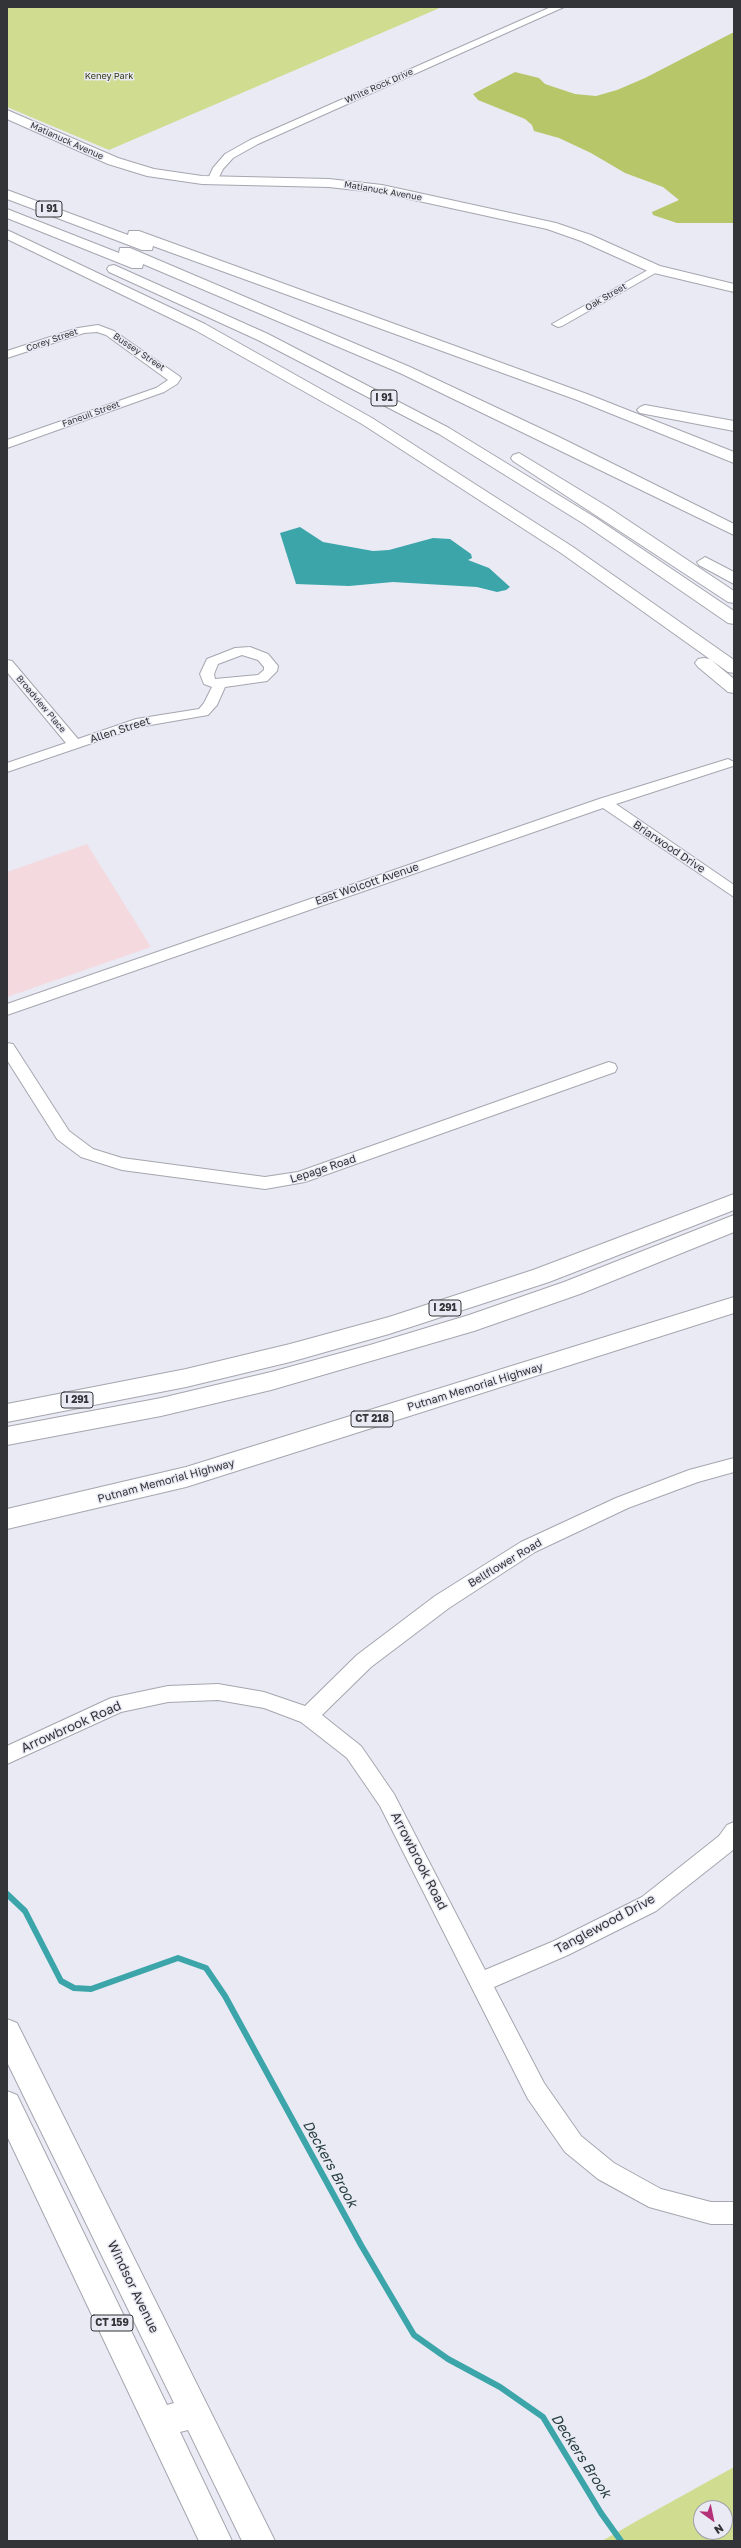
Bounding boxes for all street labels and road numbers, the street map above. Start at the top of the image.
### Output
street label: White Rock Drive [343,66,415,106]
street label: Matianuck Avenue [29,120,105,162]
street label: Matianuck Avenue [343,179,423,203]
road number: I 91 [36,201,62,217]
street label: Oak Street [584,281,628,313]
street label: Corey Street [25,326,79,354]
street label: Bussey Street [111,331,167,373]
road number: I 91 [371,390,397,406]
street label: Faneuil Street [61,399,121,429]
street label: Broadview Place [14,673,68,735]
street label: Allen Street [88,714,152,746]
street label: Briarwood Drive [630,818,708,876]
street label: East Wolcott Avenue [313,860,421,908]
street label: Lepage Road [288,1152,358,1186]
road number: I 291 [429,1300,461,1316]
street label: Putnam Memorial Highway [406,1360,544,1414]
road number: I 291 [61,1392,93,1408]
road number: CT 218 [351,1411,393,1427]
street label: Putnam Memorial Highway [96,1456,236,1506]
street label: Bellflower Road [466,1536,544,1590]
street label: Arrowbrook Road [19,1698,123,1756]
street label: Arrowbrook Road [388,1809,450,1913]
street label: Tanglewood Drive [552,1891,658,1957]
street label: Windsor Avenue [104,2238,162,2336]
road number: CT 159 [91,2315,133,2331]

